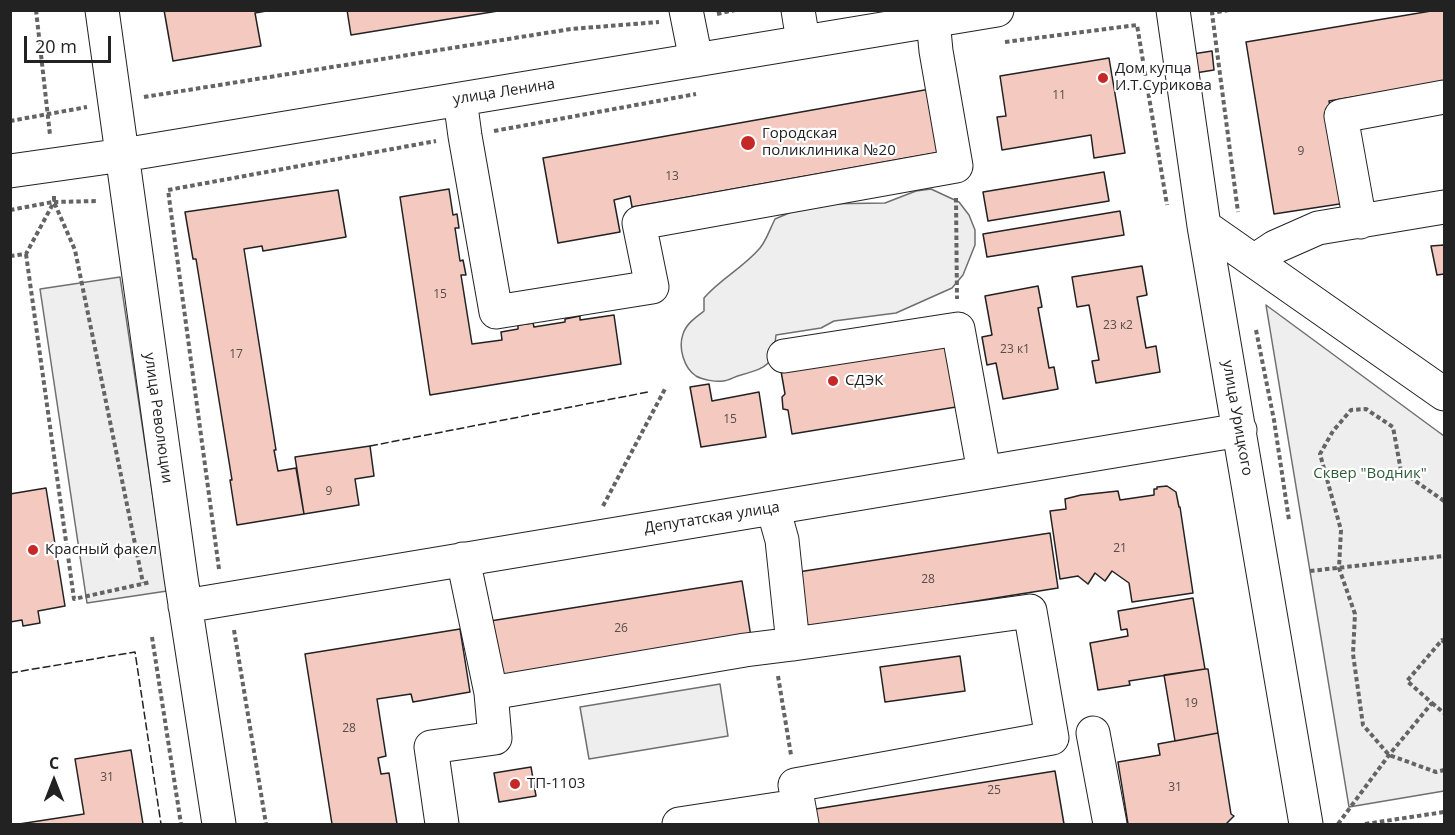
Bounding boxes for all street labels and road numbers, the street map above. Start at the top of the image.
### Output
street label: улица Ленина [452,75,556,109]
street label: улица Революции [140,351,176,485]
street label: улица Урицкого [1218,359,1256,477]
street label: Депутатская улица [643,498,781,538]

